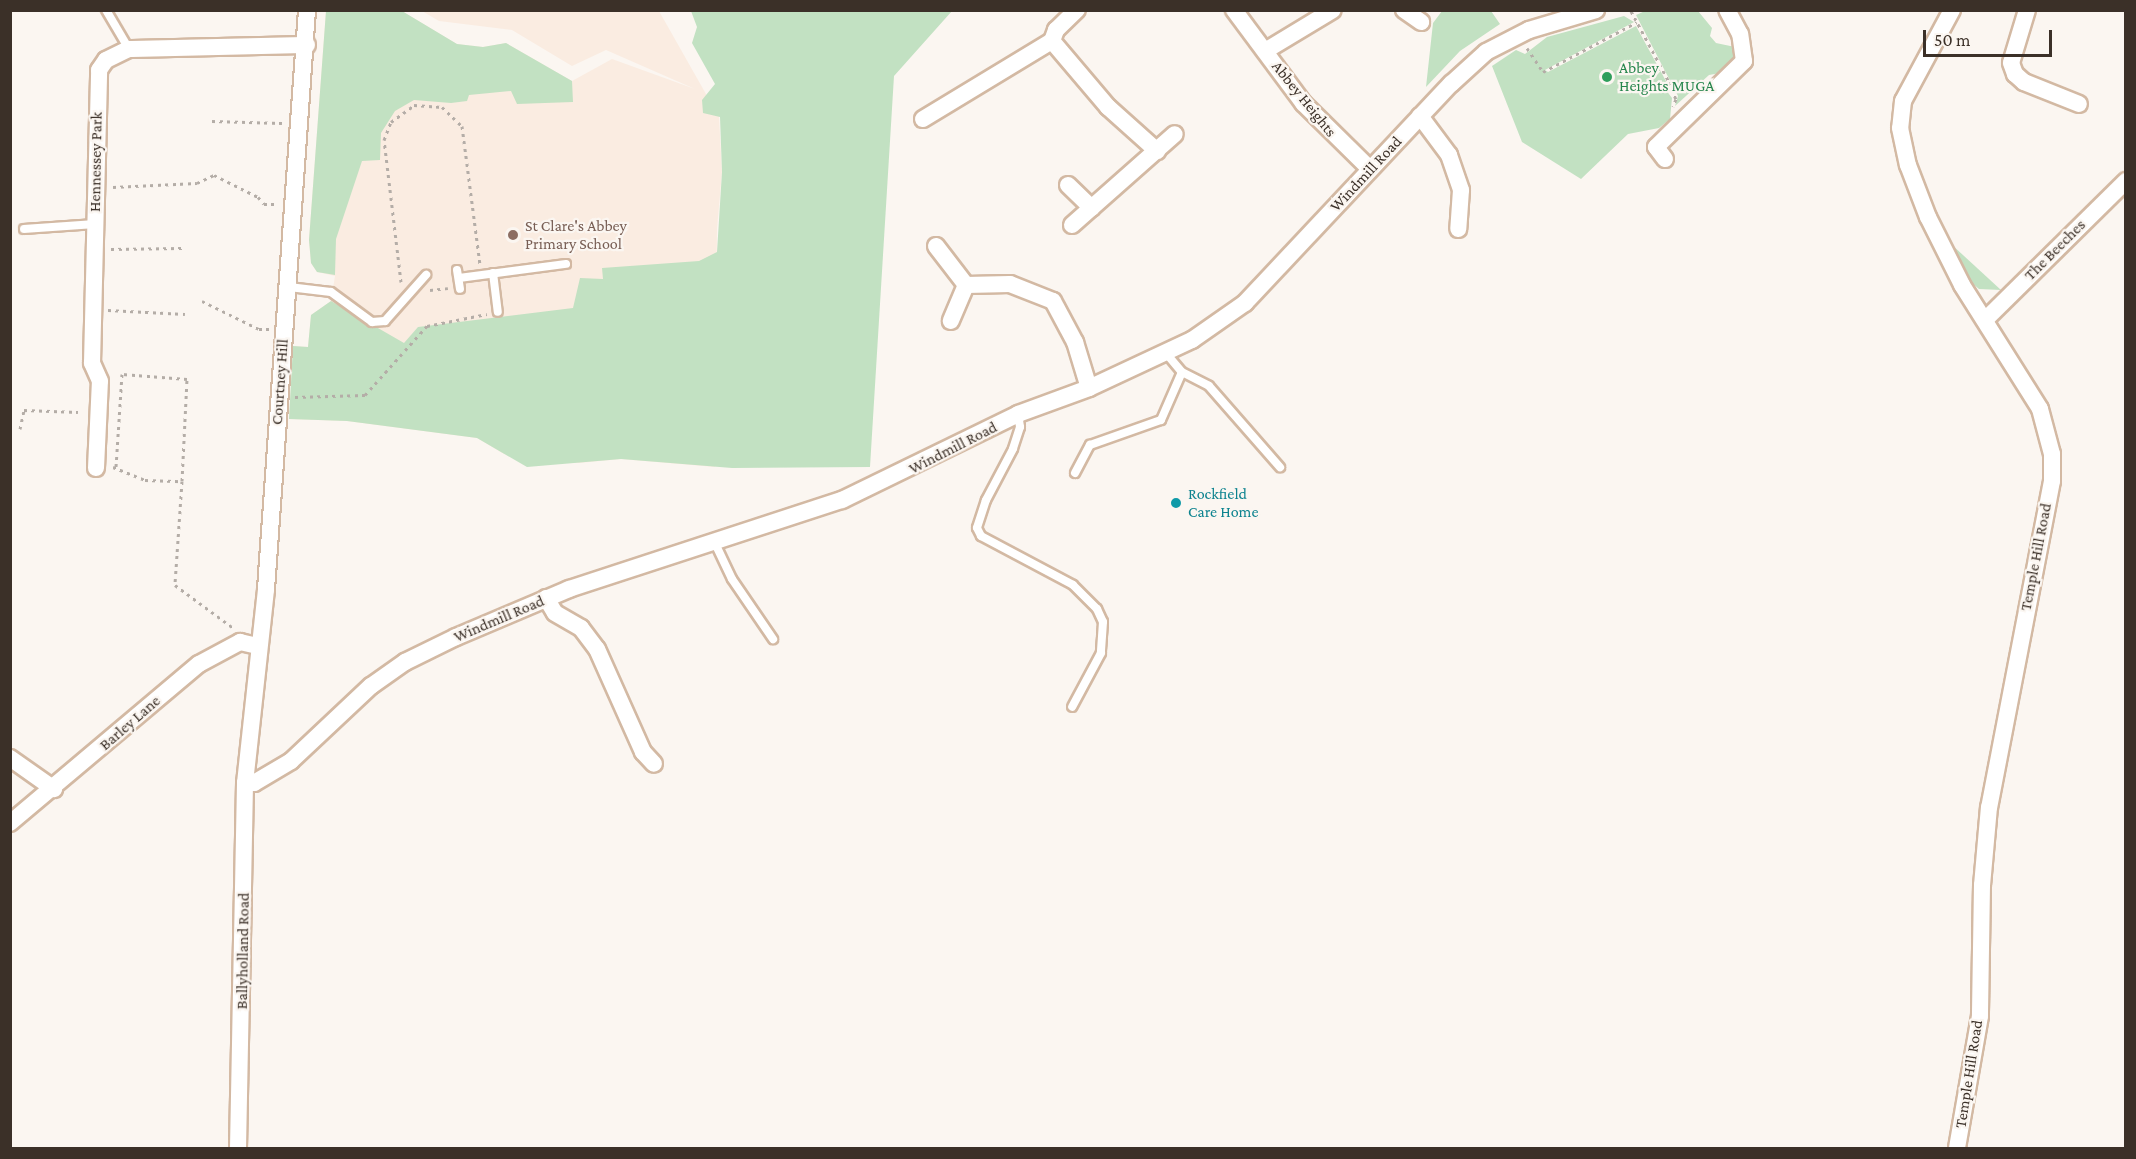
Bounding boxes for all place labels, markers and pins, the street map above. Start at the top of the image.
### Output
place label: Abbey Heights MUGA [1619,58,1714,96]
marker: Abbey Heights MUGA [1600,70,1614,84]
place label: St Clare's Abbey Primary School [525,216,627,254]
marker: St Clare's Abbey Primary School [506,228,520,242]
place label: Rockfield Care Home [1188,484,1258,522]
marker: Rockfield Care Home [1169,496,1183,510]

